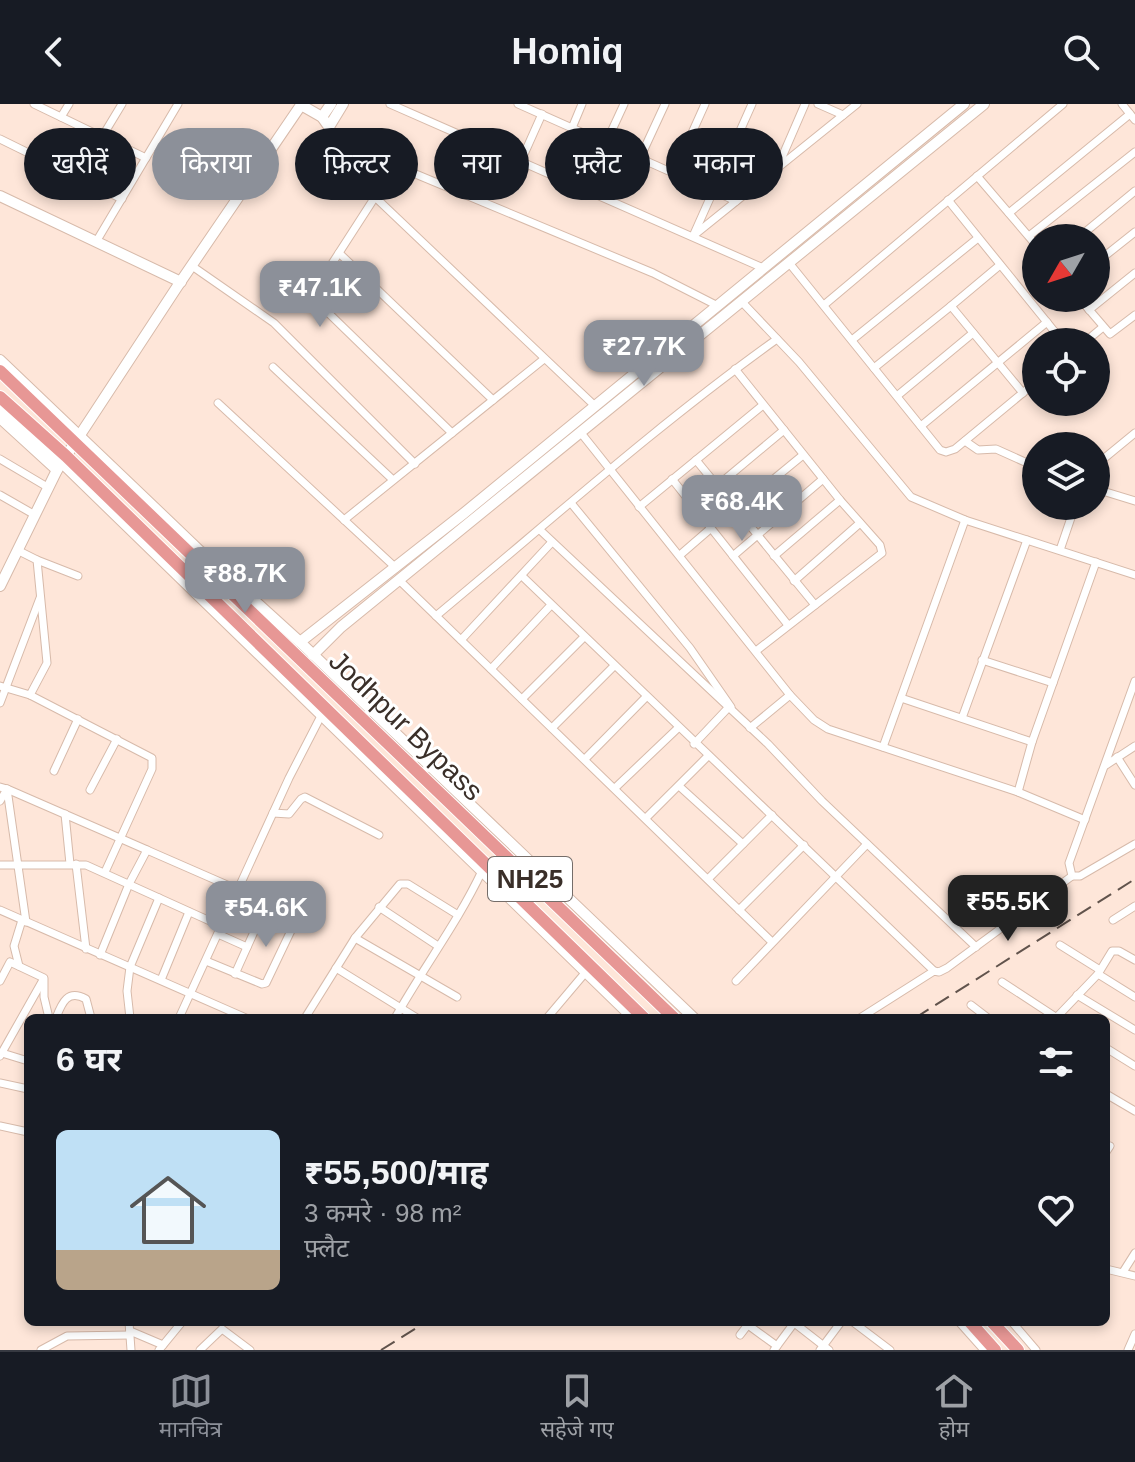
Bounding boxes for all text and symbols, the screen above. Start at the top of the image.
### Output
icon: back [32,30,76,74]
icon: search [1059,30,1103,74]
text: Homiq [512,31,624,72]
chip: खरीदें [24,128,136,200]
chip: किराया [152,128,279,200]
chip: फ़िल्टर [295,128,418,200]
chip: नया [434,128,529,200]
chip: फ़्लैट [545,128,650,200]
chip: मकान [666,128,783,200]
north arrow [1022,224,1110,312]
map controls [1022,224,1110,520]
pin: ₹47.1K [255,261,385,329]
text: ₹47.1K [278,272,362,302]
pin: ₹27.7K [579,320,709,388]
button: locate [1022,328,1110,416]
text: ₹27.7K [602,331,686,361]
button: layers [1022,432,1110,520]
pin: ₹68.4K [677,475,807,543]
text: ₹68.4K [700,486,784,516]
pin: ₹88.7K [180,547,310,615]
text: ₹88.7K [203,558,287,588]
street label: Jodhpur Bypass [323,645,489,807]
road number: NH25 [488,857,572,901]
pin: ₹55.5K [943,875,1073,943]
pin: ₹54.6K [201,881,331,949]
text: ₹55.5K [966,886,1050,916]
text: ₹54.6K [224,892,308,922]
text: 6 घर [56,1040,121,1078]
icon: filters [1034,1040,1078,1084]
text: ₹55,500/माह [304,1153,488,1191]
icon: home [120,1162,216,1258]
icon: heart [1034,1188,1078,1232]
text: 3 कमरे · 98 m² [304,1198,461,1228]
text: फ़्लैट [304,1233,349,1263]
tab: मानचित्र [159,1369,222,1446]
tab: सहेजे गए [540,1369,614,1446]
tab: होम [932,1369,976,1446]

